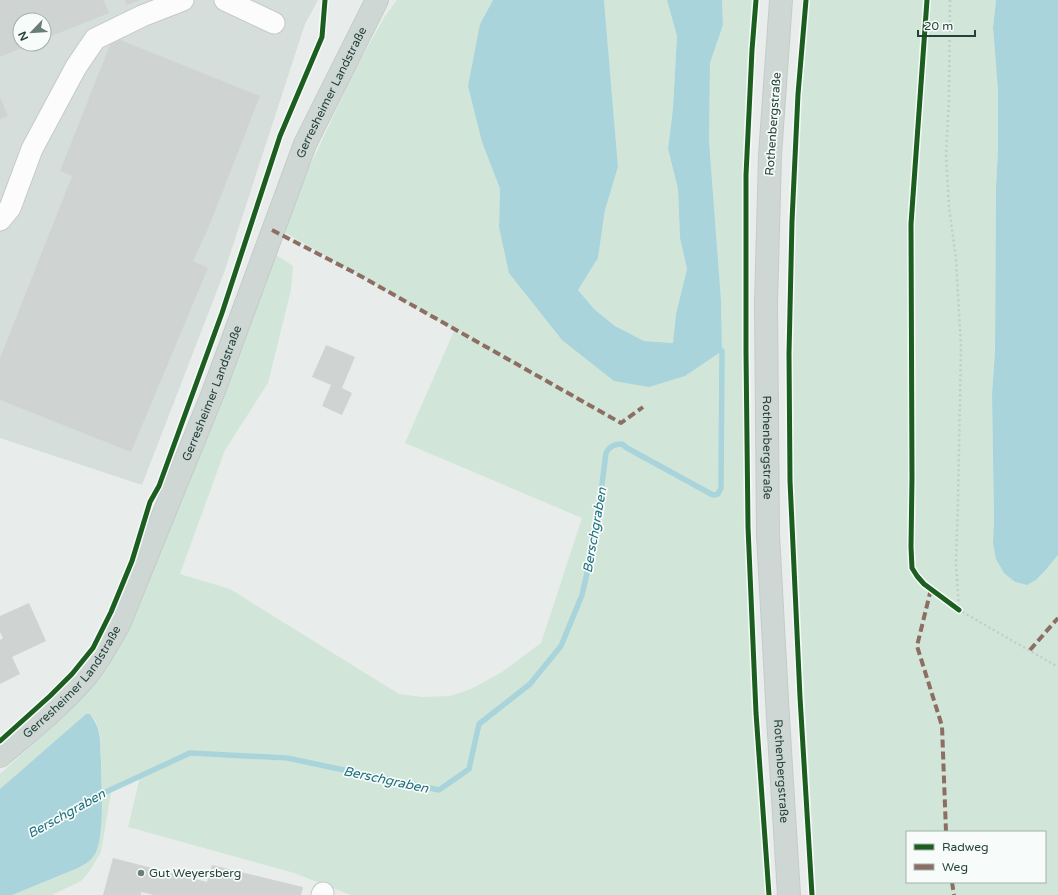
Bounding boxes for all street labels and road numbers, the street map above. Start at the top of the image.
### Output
street label: Gerresheimer Landstraße [293,24,370,160]
street label: Rothenbergstraße [762,72,784,176]
street label: Gerresheimer Landstraße [179,323,244,463]
street label: Rothenbergstraße [760,396,775,500]
street label: Gerresheimer Landstraße [20,623,124,741]
street label: Rothenbergstraße [771,719,792,824]

